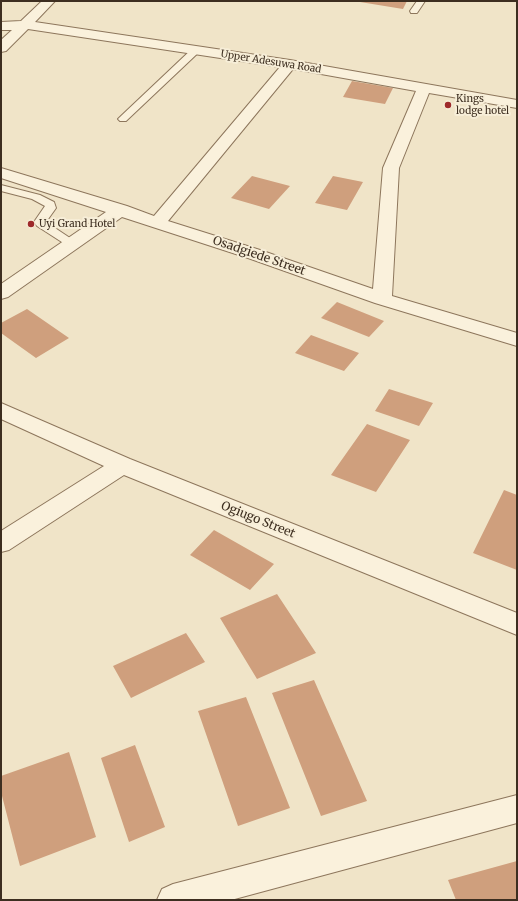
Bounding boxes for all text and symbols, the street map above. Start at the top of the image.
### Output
street label: Upper Adesuwa Road [220,48,322,76]
place label: Kings lodge hotel [456,93,509,116]
marker: Kings lodge hotel [443,100,453,110]
place label: Uyi Grand Hotel [39,218,115,230]
marker: Uyi Grand Hotel [26,219,36,229]
street label: Osadgiede Street [211,233,307,279]
street label: Ogiugo Street [219,499,297,541]

